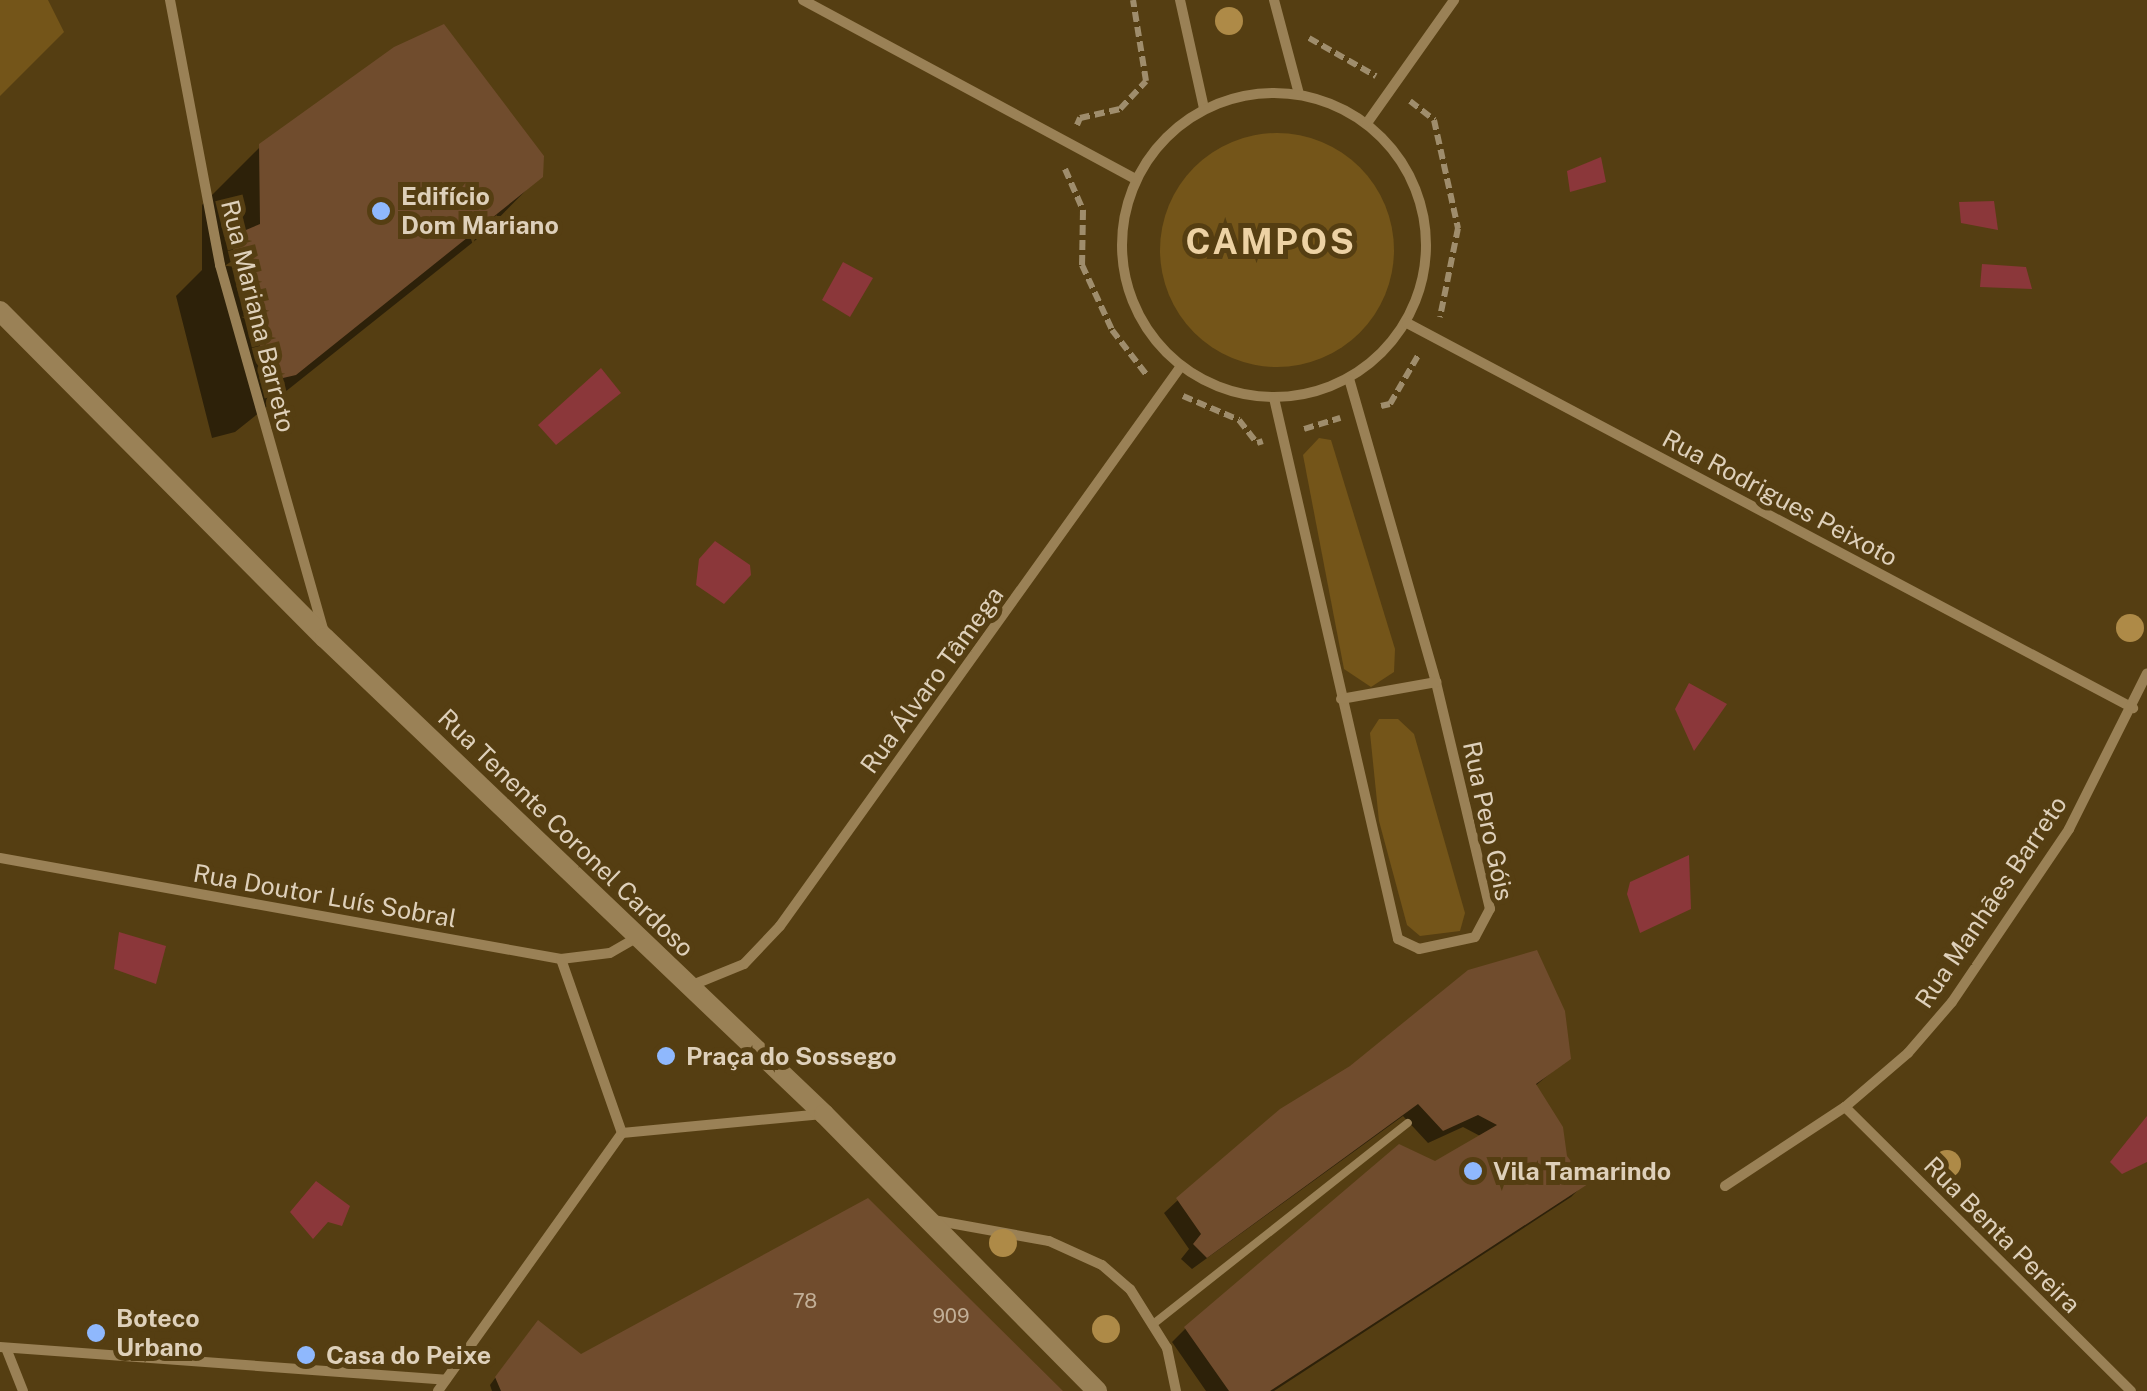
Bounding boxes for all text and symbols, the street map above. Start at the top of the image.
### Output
place label: Edifício Dom Mariano [401,182,559,241]
street label: Rua Mariana Barreto [215,197,301,435]
marker: Edifício Dom Mariano [370,200,392,222]
district label: CAMPOS [1186,221,1356,263]
street label: Rua Rodrigues Peixoto [1657,423,1903,573]
street label: Rua Álvaro Tâmega [854,581,1010,779]
street label: Rua Tenente Coronel Cardoso [432,703,700,963]
street label: Rua Pero Góis [1456,739,1520,903]
street label: Rua Manhães Barreto [1909,790,2073,1014]
street label: Rua Doutor Luís Sobral [191,858,459,934]
place label: Praça do Sossego [686,1041,897,1071]
marker: Praça do Sossego [655,1045,677,1067]
street label: Rua Benta Pereira [1918,1151,2086,1319]
place label: Vila Tamarindo [1493,1156,1671,1186]
marker: Vila Tamarindo [1462,1160,1484,1182]
house number: 78 [793,1289,817,1313]
place label: Boteco Urbano [116,1304,203,1363]
house number: 909 [933,1304,969,1328]
marker: Boteco Urbano [85,1322,107,1344]
place label: Casa do Peixe [326,1340,491,1370]
marker: Casa do Peixe [295,1344,317,1366]

